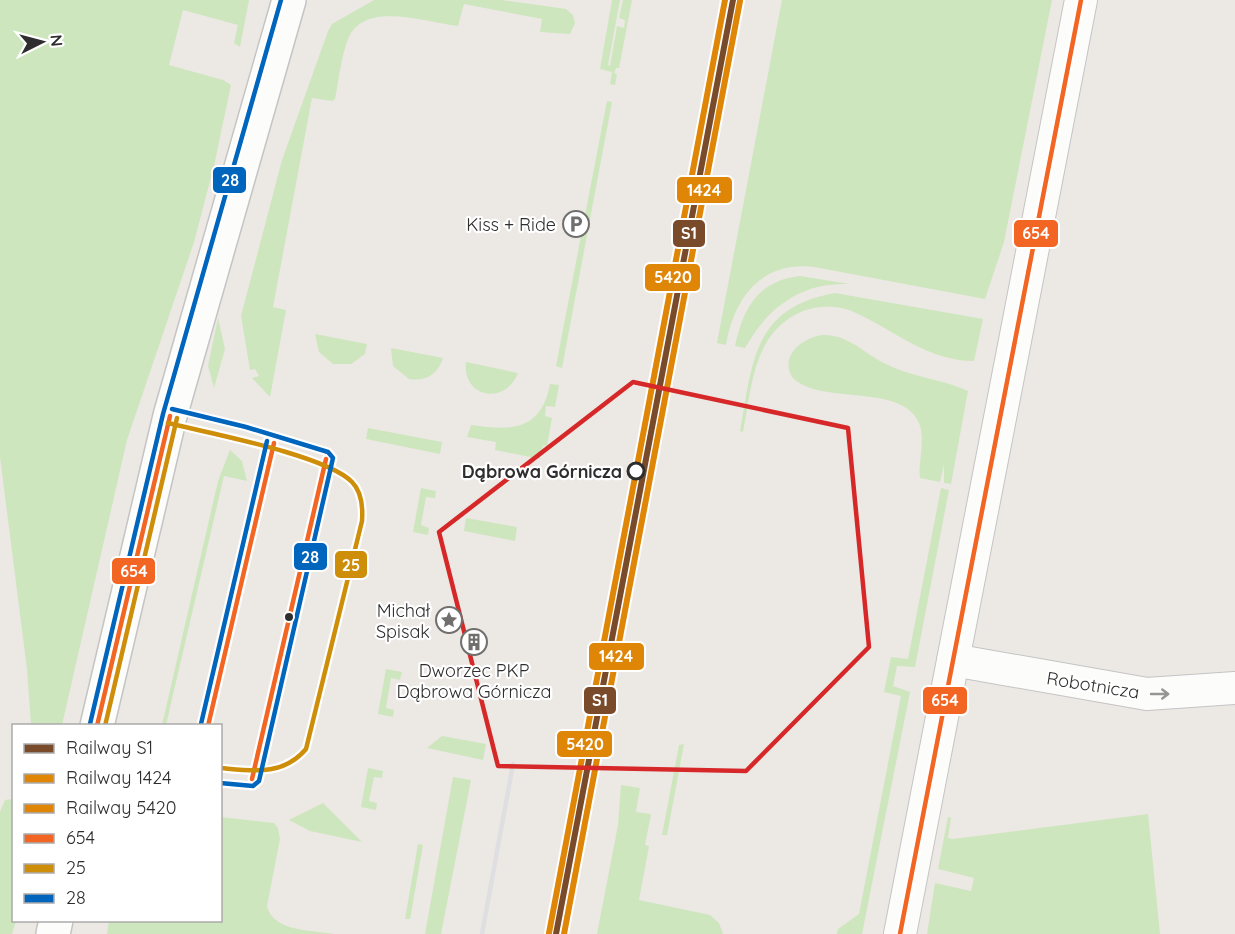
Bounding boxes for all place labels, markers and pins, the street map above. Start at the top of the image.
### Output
parking icon: Kiss + Ride [561,209,591,239]
place label: Kiss + Ride [466,213,556,236]
place label: Dąbrowa Górnicza [462,460,622,483]
marker: Dąbrowa Górnicza [627,462,645,480]
place label: Michał Spisak [376,599,431,643]
place icon: Michał Spisak [434,605,464,635]
unlabelled marker [283,611,295,623]
building icon: Dworzec PKP Dąbrowa Górnicza [459,627,489,657]
place label: Dworzec PKP Dąbrowa Górnicza [397,659,552,703]

